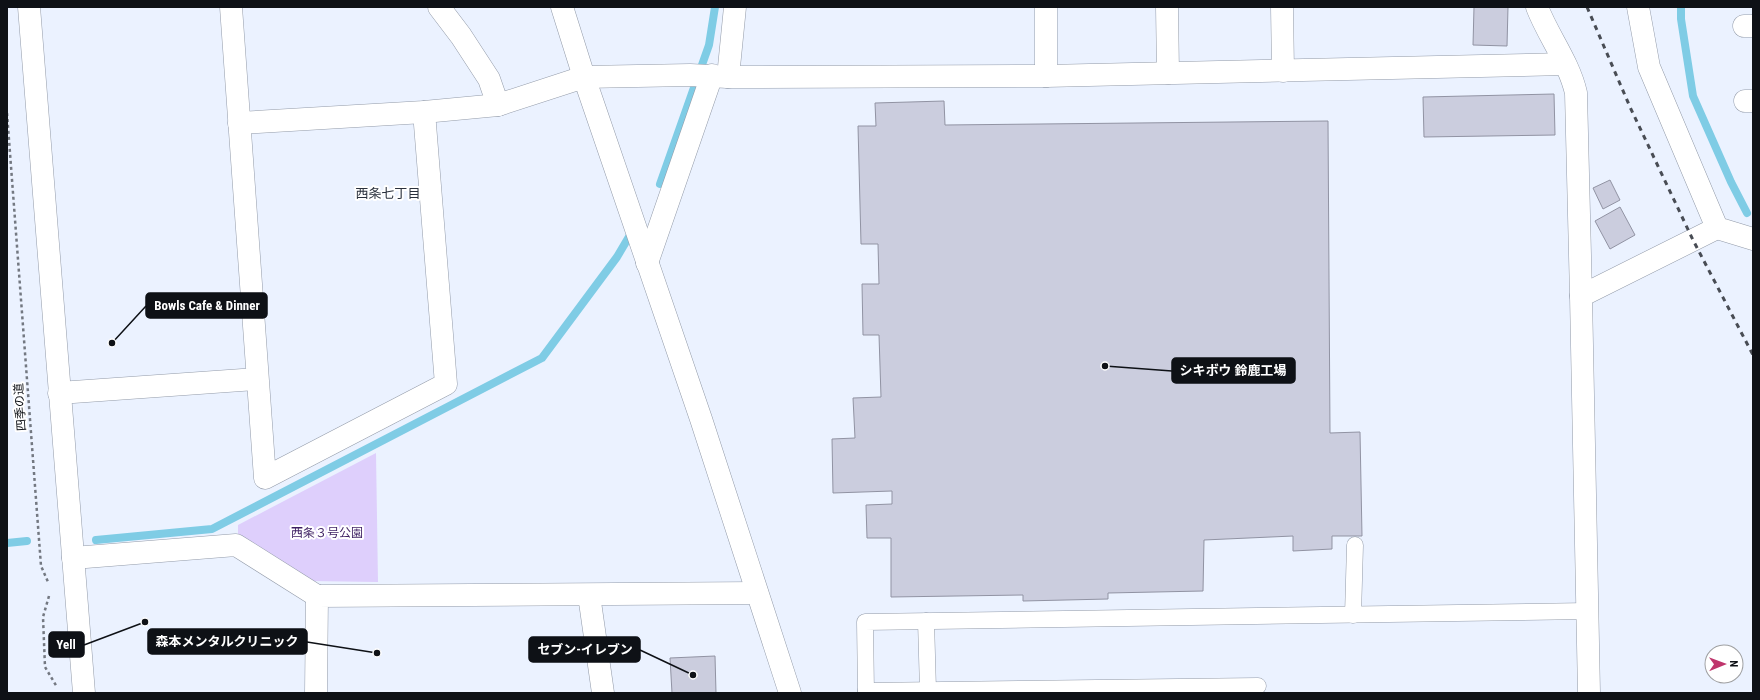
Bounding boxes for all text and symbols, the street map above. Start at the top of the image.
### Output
district label: 西条七丁目 [355,186,421,201]
callout: Bowls Cafe & Dinner [146,293,267,318]
text: Bowls Cafe & Dinner [154,298,260,313]
callout: シキボウ 鈴鹿工場 [1172,358,1295,383]
text: シキボウ 鈴鹿工場 [1180,363,1287,378]
street label: 四季の道 [11,383,29,431]
park label: 西条３号公園 [291,526,363,540]
callout: 森本メンタルクリニック [148,629,307,654]
callout: Yell [49,632,84,657]
text: 森本メンタルクリニック [155,634,299,649]
text: Yell [56,637,76,652]
callout: セブン-イレブン [529,637,640,662]
text: セブン-イレブン [537,642,633,657]
north arrow [1704,644,1744,684]
text: N [1727,660,1740,668]

